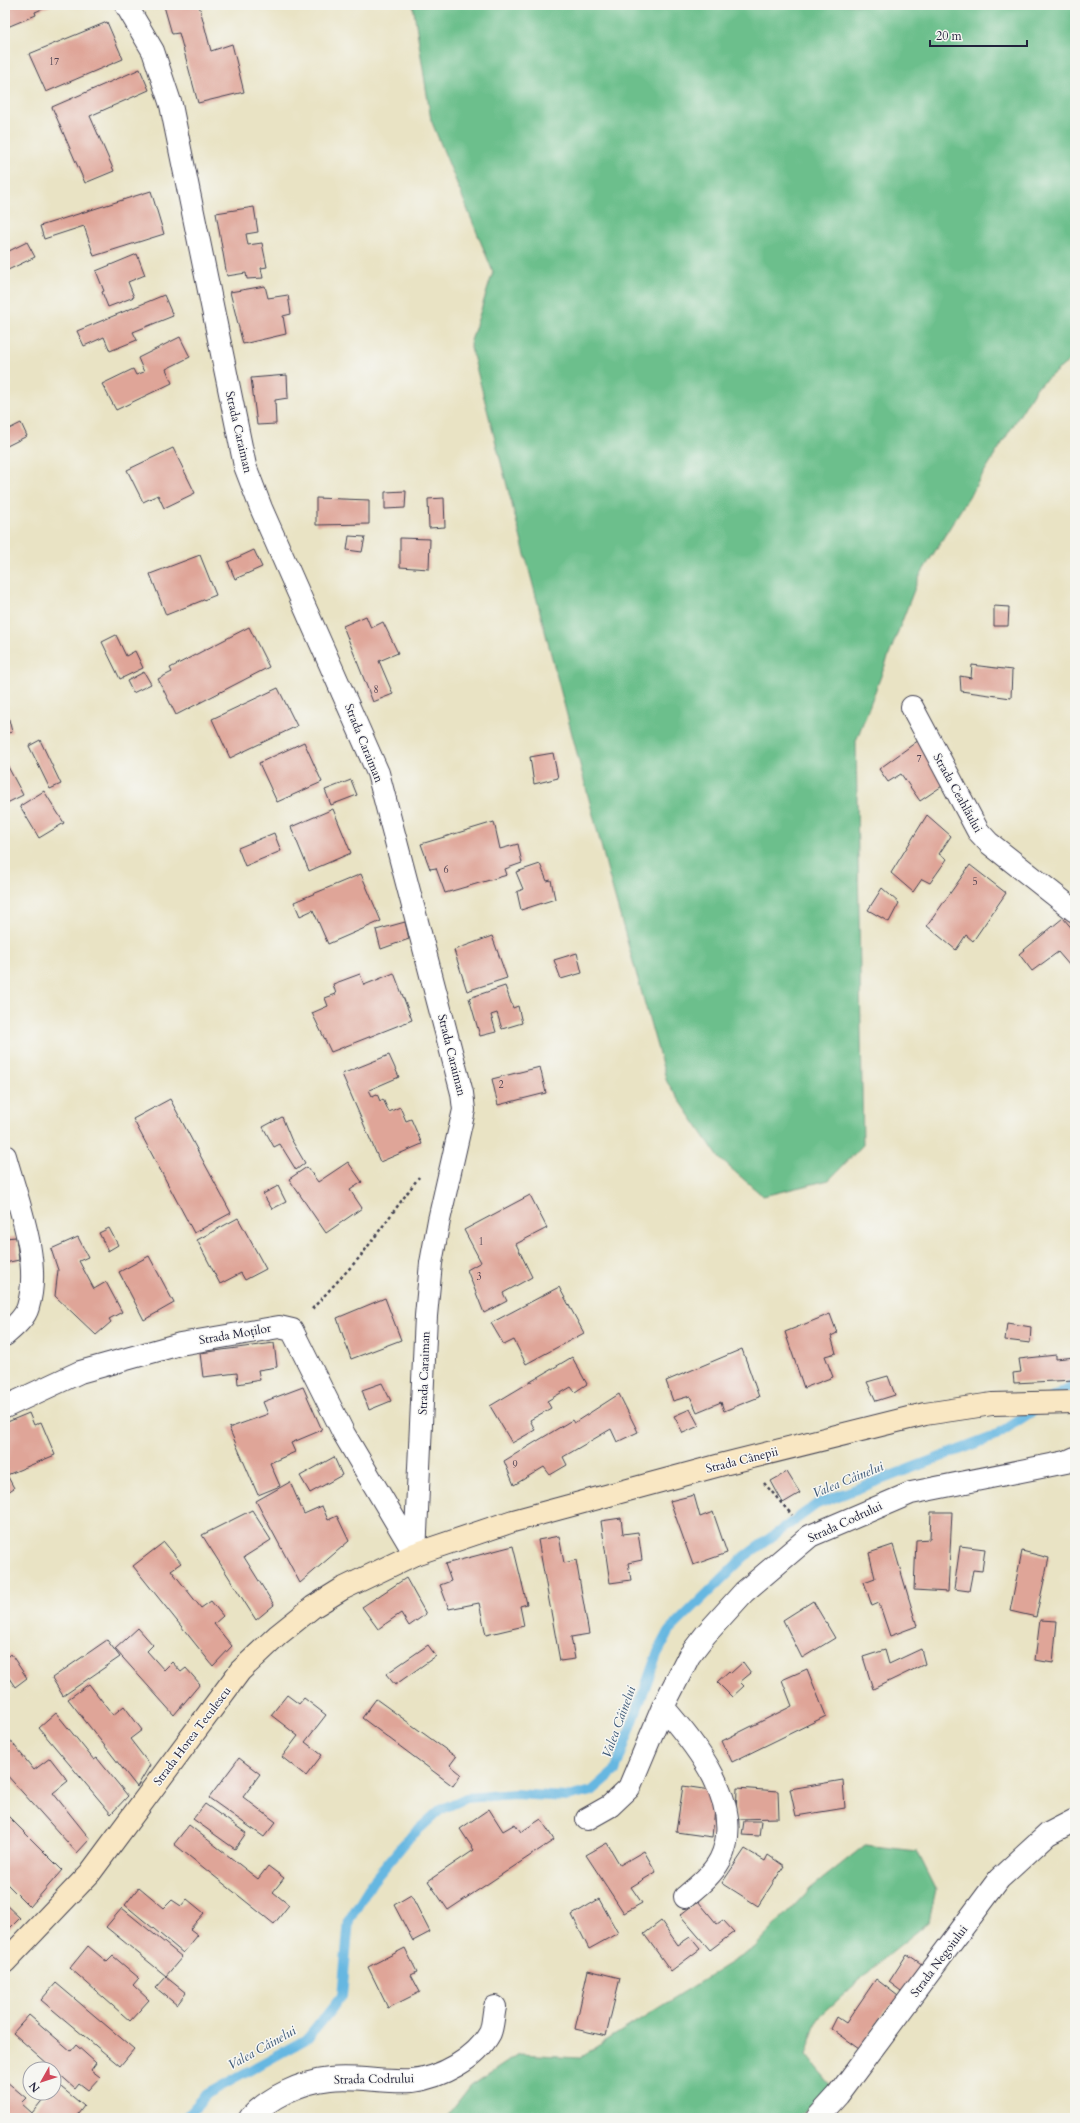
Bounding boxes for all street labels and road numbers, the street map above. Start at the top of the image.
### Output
street label: Strada Caraiman [222,389,256,475]
street label: Strada Caraiman [341,701,387,785]
street label: Strada Ceahlăului [930,750,987,836]
street label: Strada Caraiman [434,1012,470,1098]
street label: Strada Moților [198,1320,273,1348]
street label: Strada Caraiman [415,1331,433,1415]
street label: Strada Cânepii [704,1443,780,1477]
street label: Strada Codrului [805,1498,885,1546]
street label: Strada Horea Teculescu [150,1683,235,1789]
street label: Strada Negoiului [907,1921,972,2000]
street label: Strada Codrului [334,2070,415,2088]

